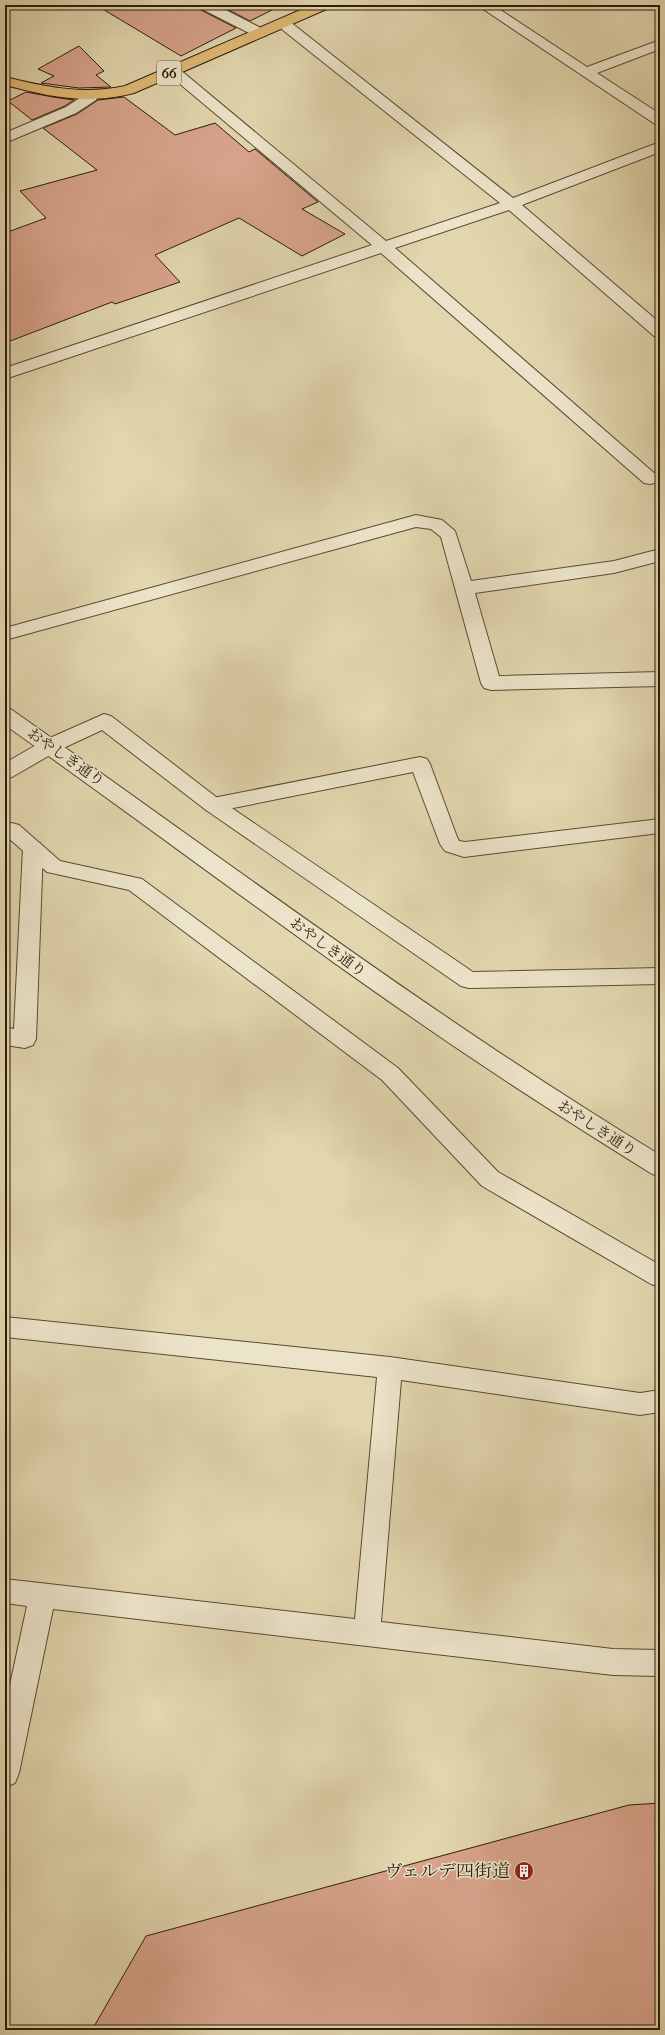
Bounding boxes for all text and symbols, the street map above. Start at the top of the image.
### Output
road number: 66 [157,61,181,85]
street label: おやしき通り [24,724,108,790]
street label: おやしき通り [286,913,370,981]
street label: おやしき通り [554,1096,640,1160]
building icon: ヴェルデ四街道 [513,1860,535,1882]
place label: ヴェルデ四街道 [385,1861,510,1882]

